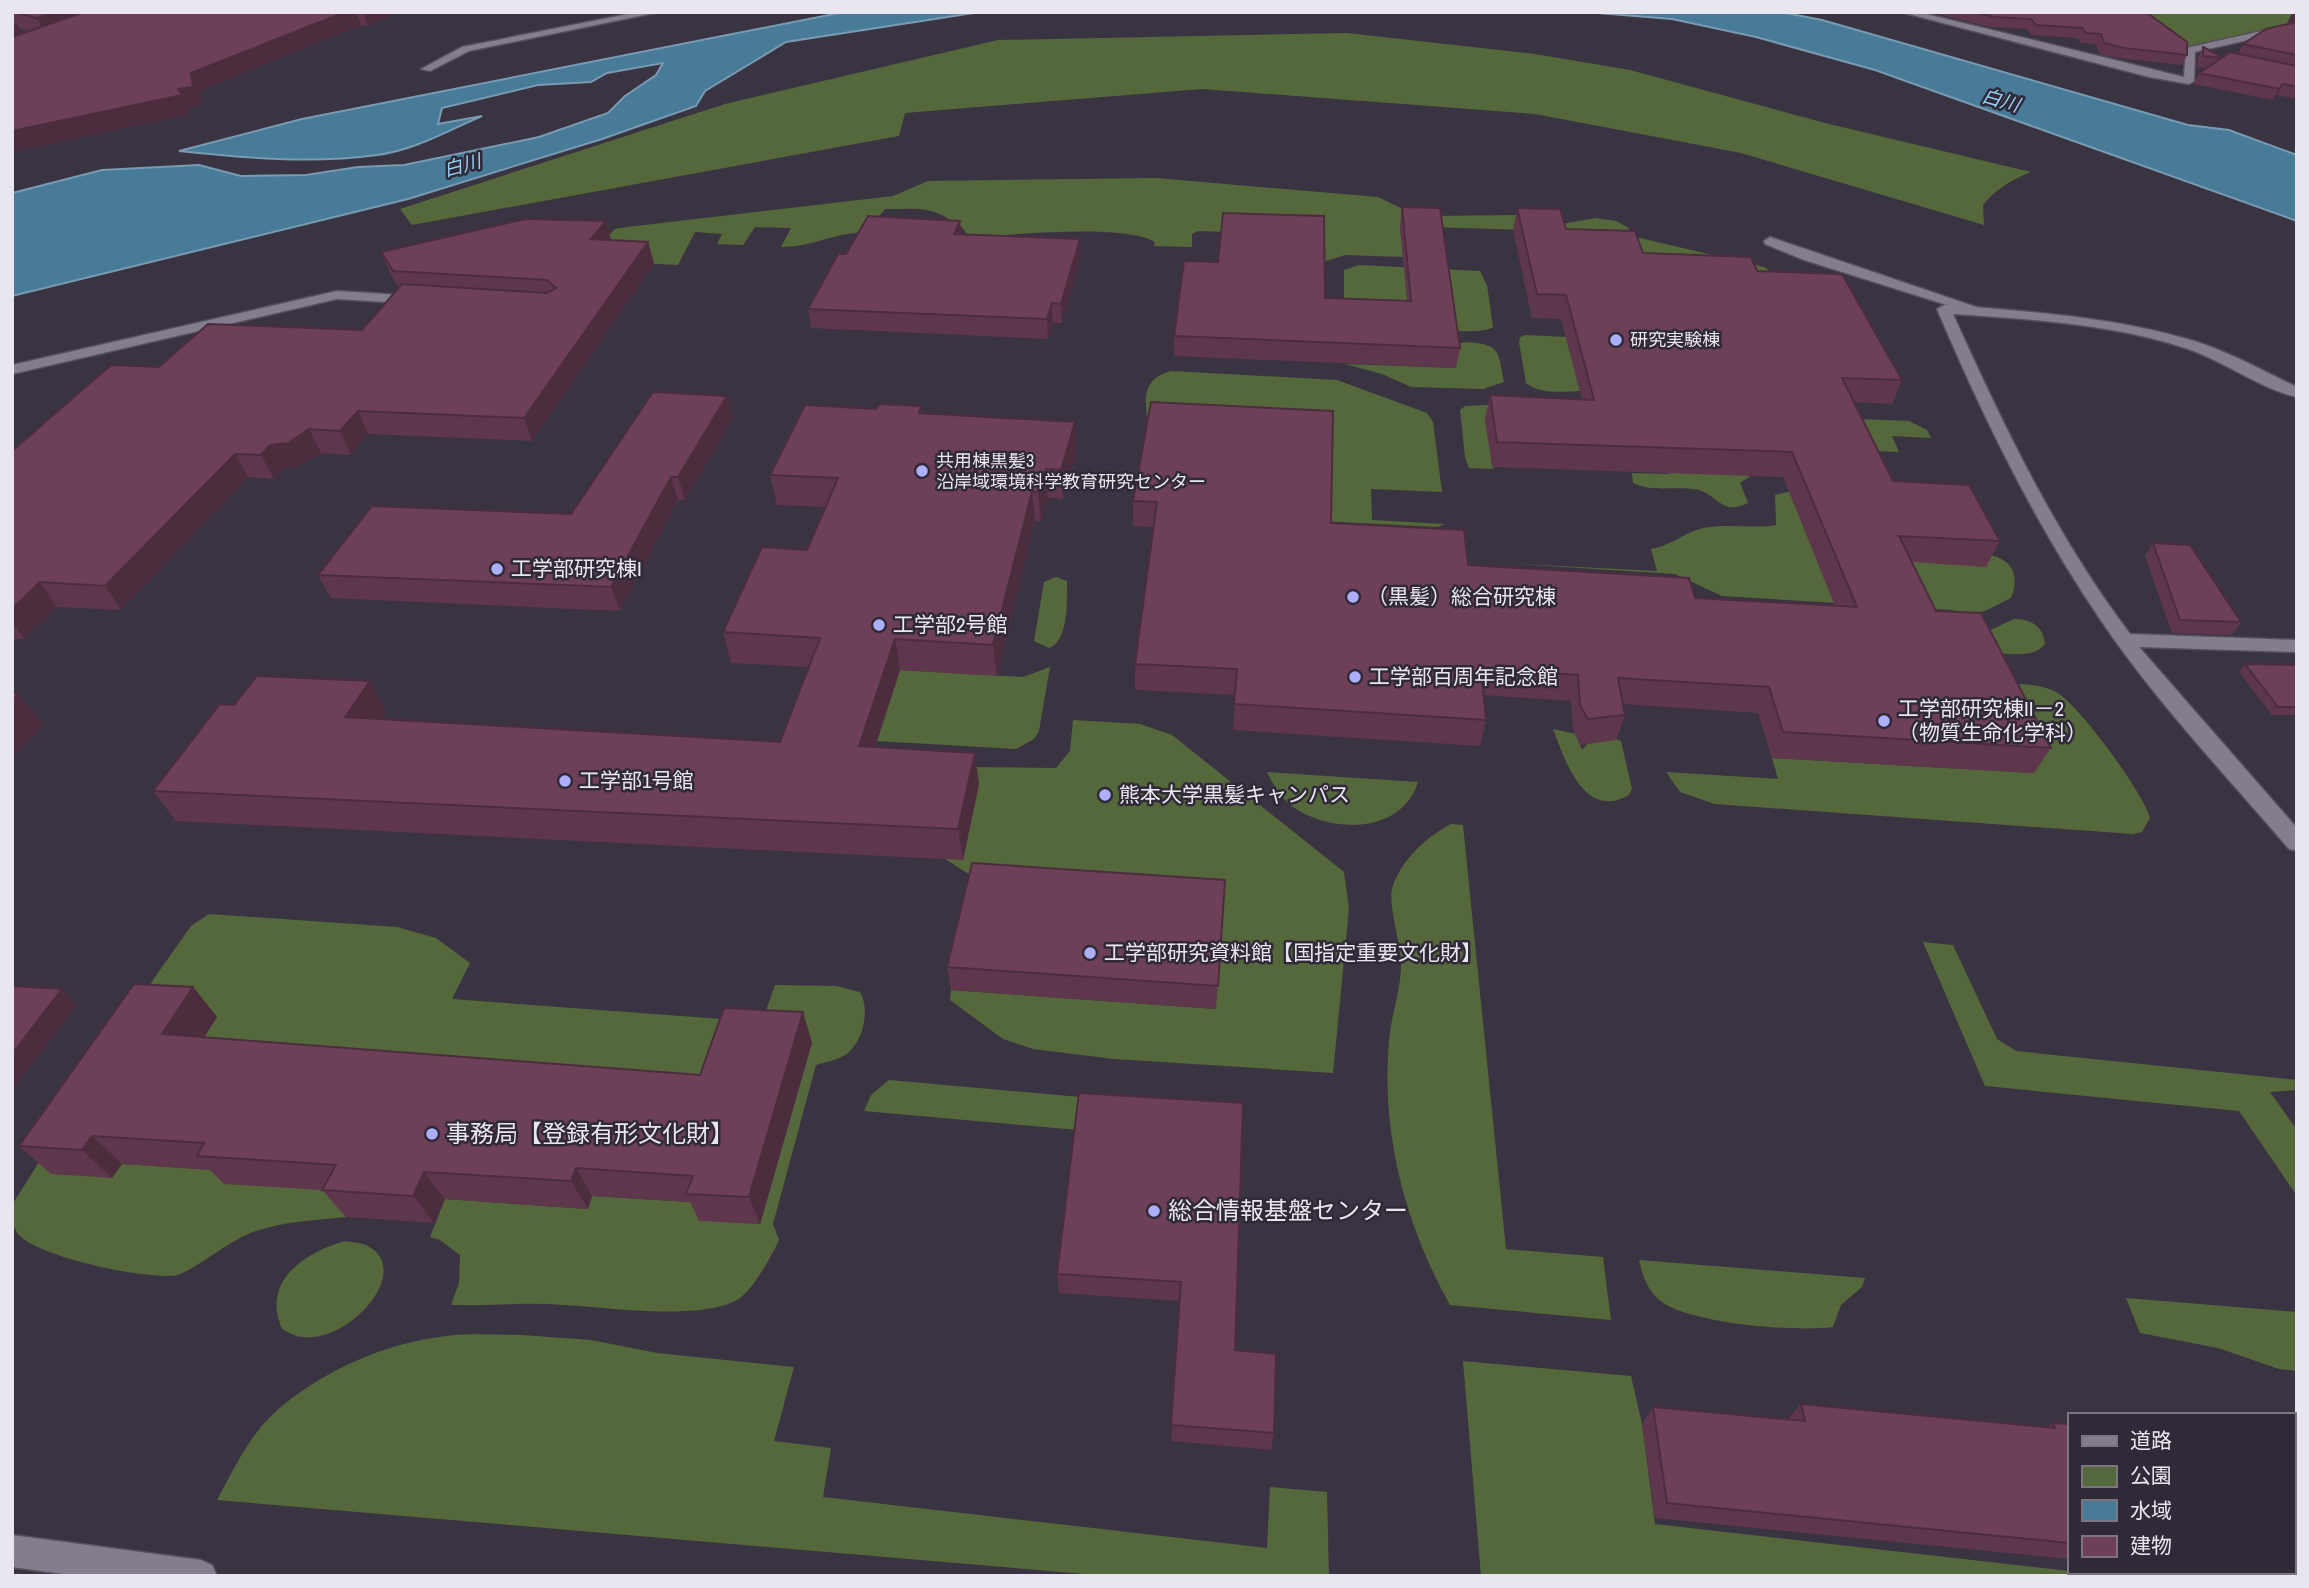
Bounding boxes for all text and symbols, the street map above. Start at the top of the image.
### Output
water label: 白川 [1979,82,2025,118]
water label: 白川 [440,147,486,182]
place label: 研究実験棟 [1630,327,1720,352]
marker: 研究実験棟 [1608,332,1624,348]
place label: 共用棟黒髪3 沿岸域環境科学教育研究センター [936,448,1206,494]
marker: 共用棟黒髪3 沿岸域環境科学教育研究センター [914,463,930,479]
place label: 工学部研究棟I [511,554,642,583]
marker: 工学部研究棟I [489,561,505,577]
place label: （黒髪）総合研究棟 [1367,582,1556,611]
marker: （黒髪）総合研究棟 [1345,589,1361,605]
place label: 工学部2号館 [893,610,1008,639]
marker: 工学部2号館 [871,617,887,633]
place label: 工学部百周年記念館 [1369,662,1558,691]
marker: 工学部百周年記念館 [1347,669,1363,685]
place label: 工学部研究棟II－2 （物質生命化学科） [1898,694,2087,747]
marker: 工学部研究棟II－2 （物質生命化学科） [1876,713,1892,729]
place label: 工学部1号館 [579,766,694,795]
marker: 工学部1号館 [557,773,573,789]
place label: 熊本大学黒髪キャンパス [1119,780,1350,809]
marker: 熊本大学黒髪キャンパス [1097,787,1113,803]
place label: 工学部研究資料館【国指定重要文化財】 [1104,938,1482,967]
marker: 工学部研究資料館【国指定重要文化財】 [1082,945,1098,961]
place label: 事務局【登録有形文化財】 [446,1117,734,1149]
marker: 事務局【登録有形文化財】 [424,1126,440,1142]
place label: 総合情報基盤センター [1168,1194,1408,1226]
marker: 総合情報基盤センター [1146,1203,1162,1219]
legend [2068,1413,2295,1574]
text: 道路 [2130,1426,2172,1455]
text: 公園 [2130,1461,2172,1490]
text: 水域 [2130,1496,2172,1525]
text: 建物 [2130,1531,2172,1560]

